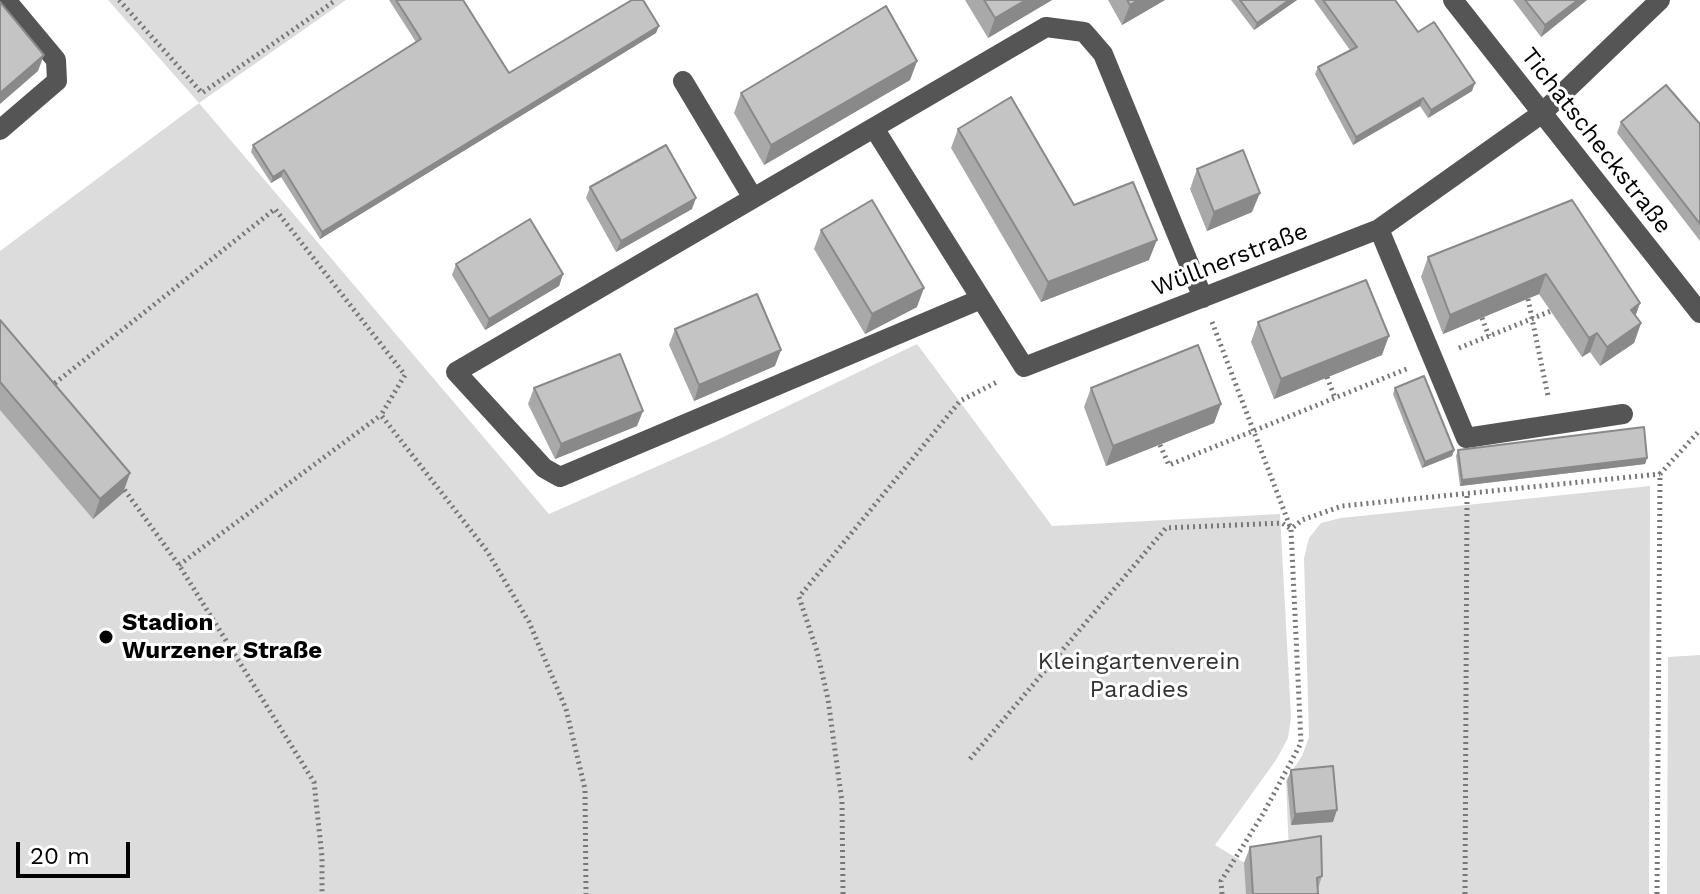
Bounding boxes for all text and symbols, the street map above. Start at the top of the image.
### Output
street label: Tichatscheckstraße [1514,42,1678,240]
street label: Wüllnerstraße [1148,217,1312,303]
place label: Stadion Wurzener Straße [122,609,322,665]
marker: Stadion Wurzener Straße [97,628,115,646]
park label: Kleingartenverein Paradies [1038,648,1240,704]
scale bar [20,826,134,876]
text: 20 m [30,842,90,870]

